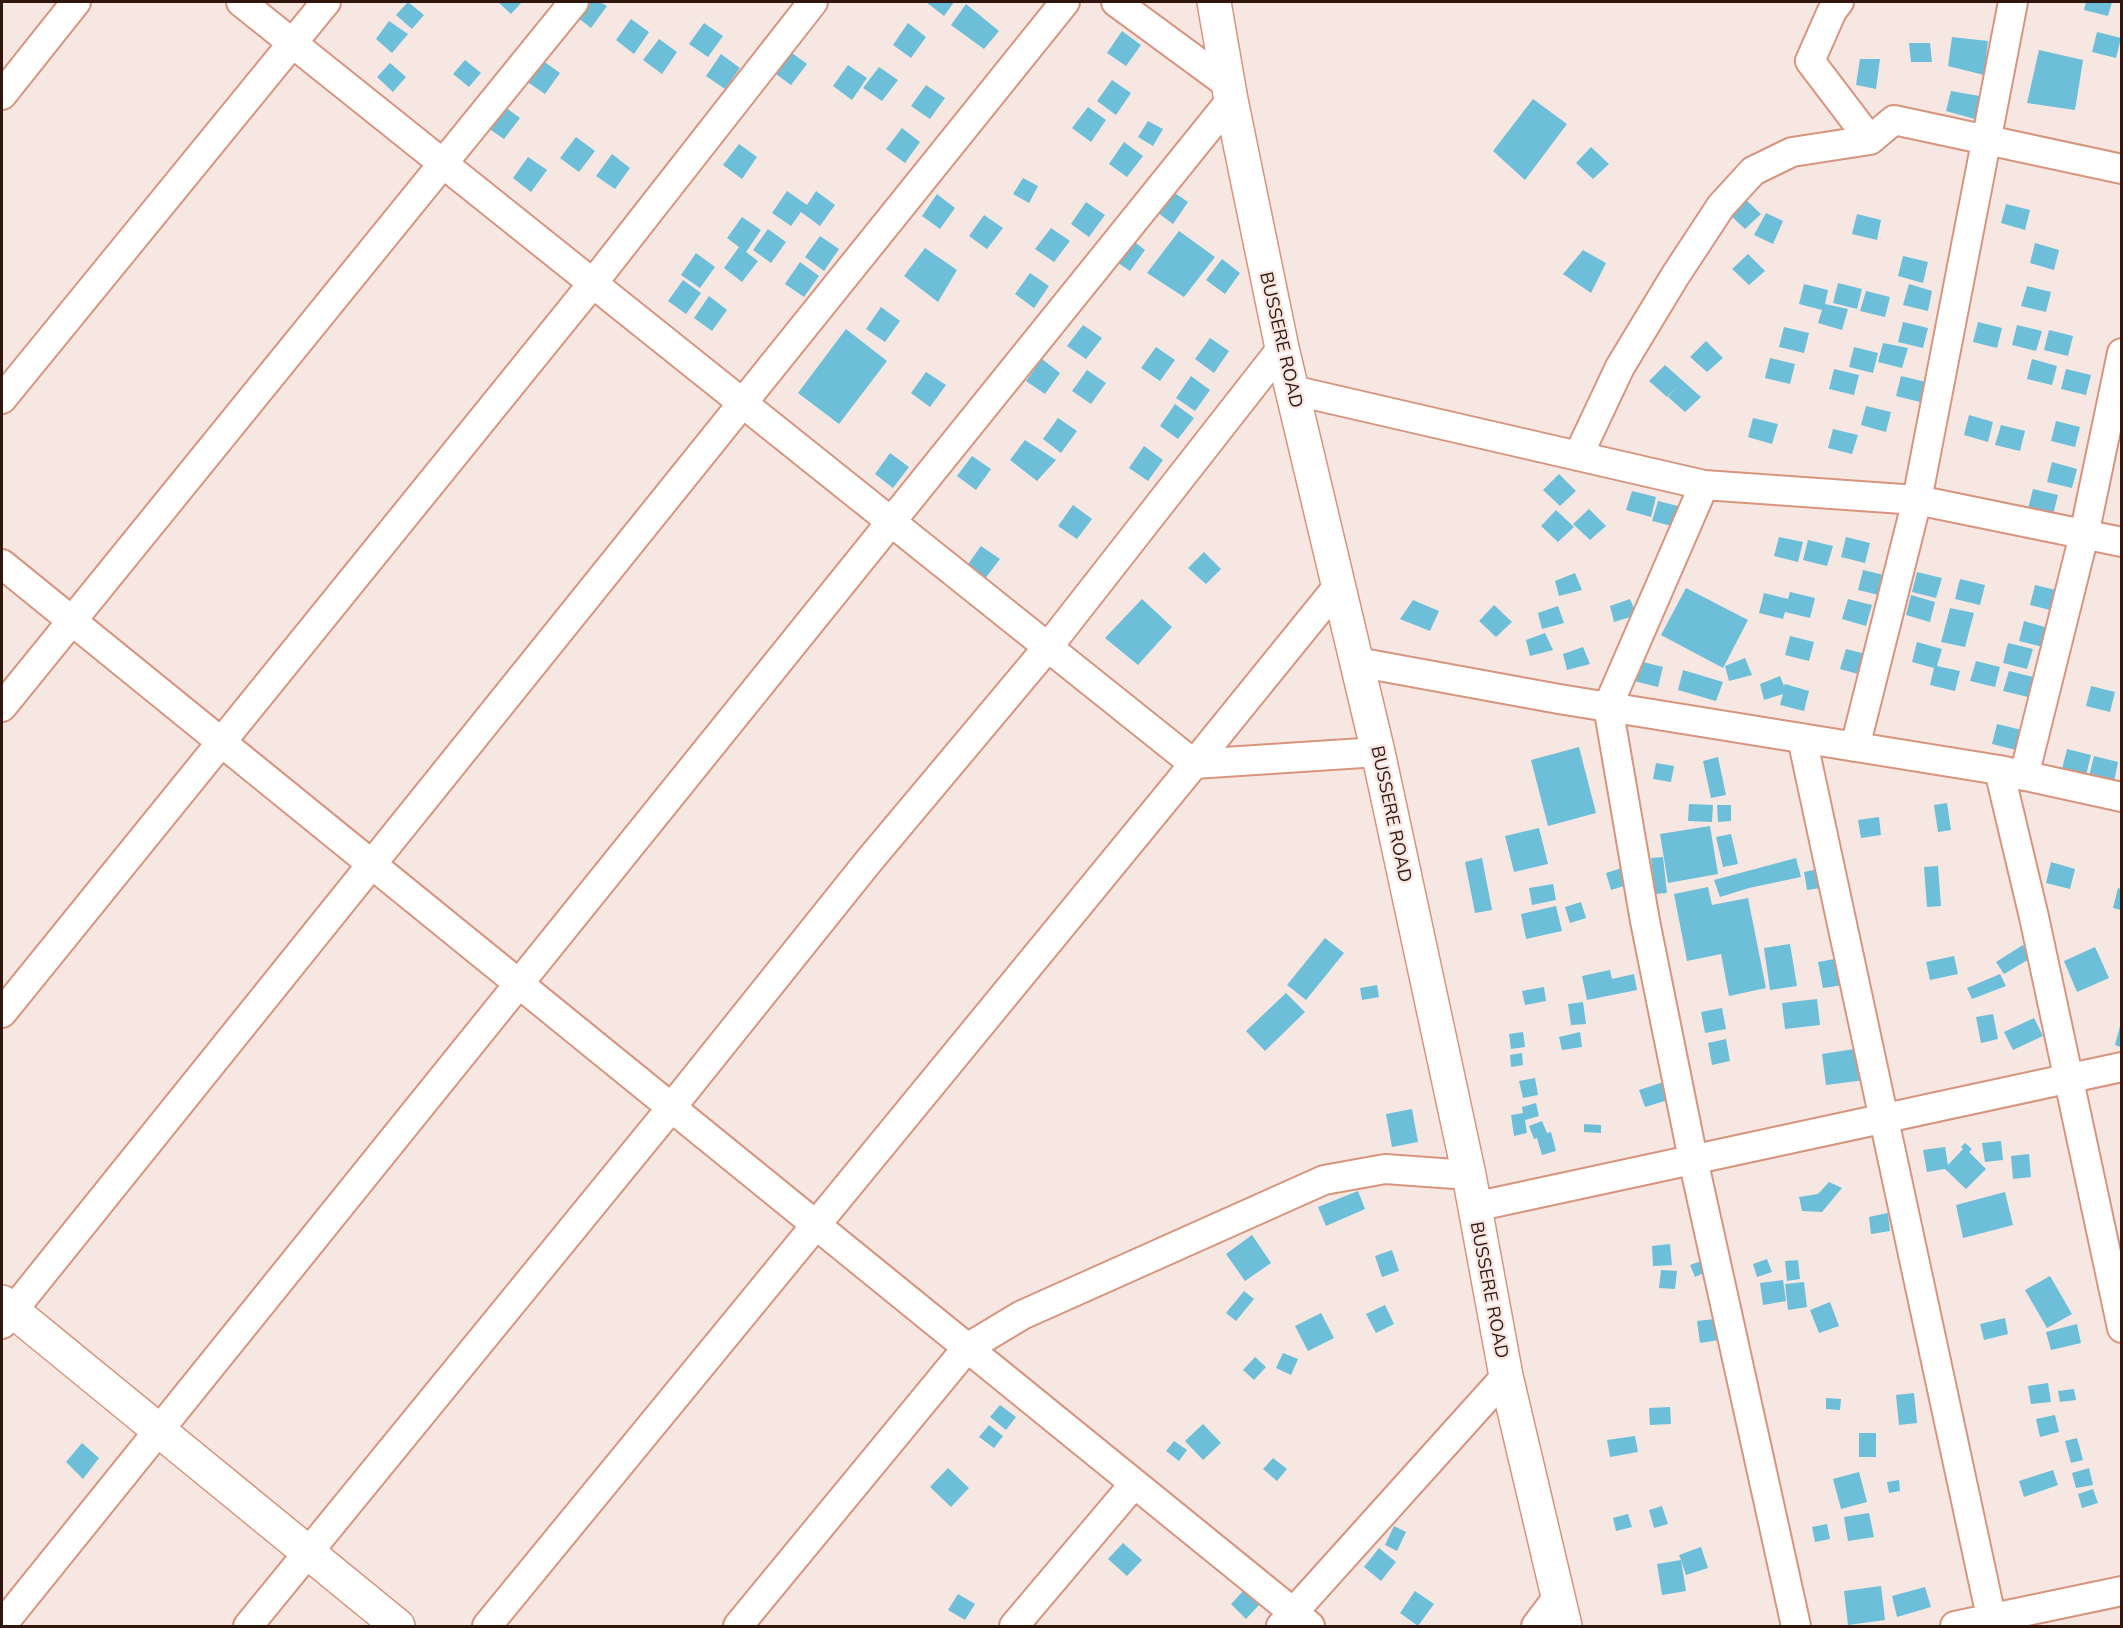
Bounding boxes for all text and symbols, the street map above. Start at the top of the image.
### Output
street label: BUSSERE ROAD [1255,270,1307,410]
street label: BUSSERE ROAD [1366,744,1416,884]
street label: BUSSERE ROAD [1465,1220,1513,1360]

